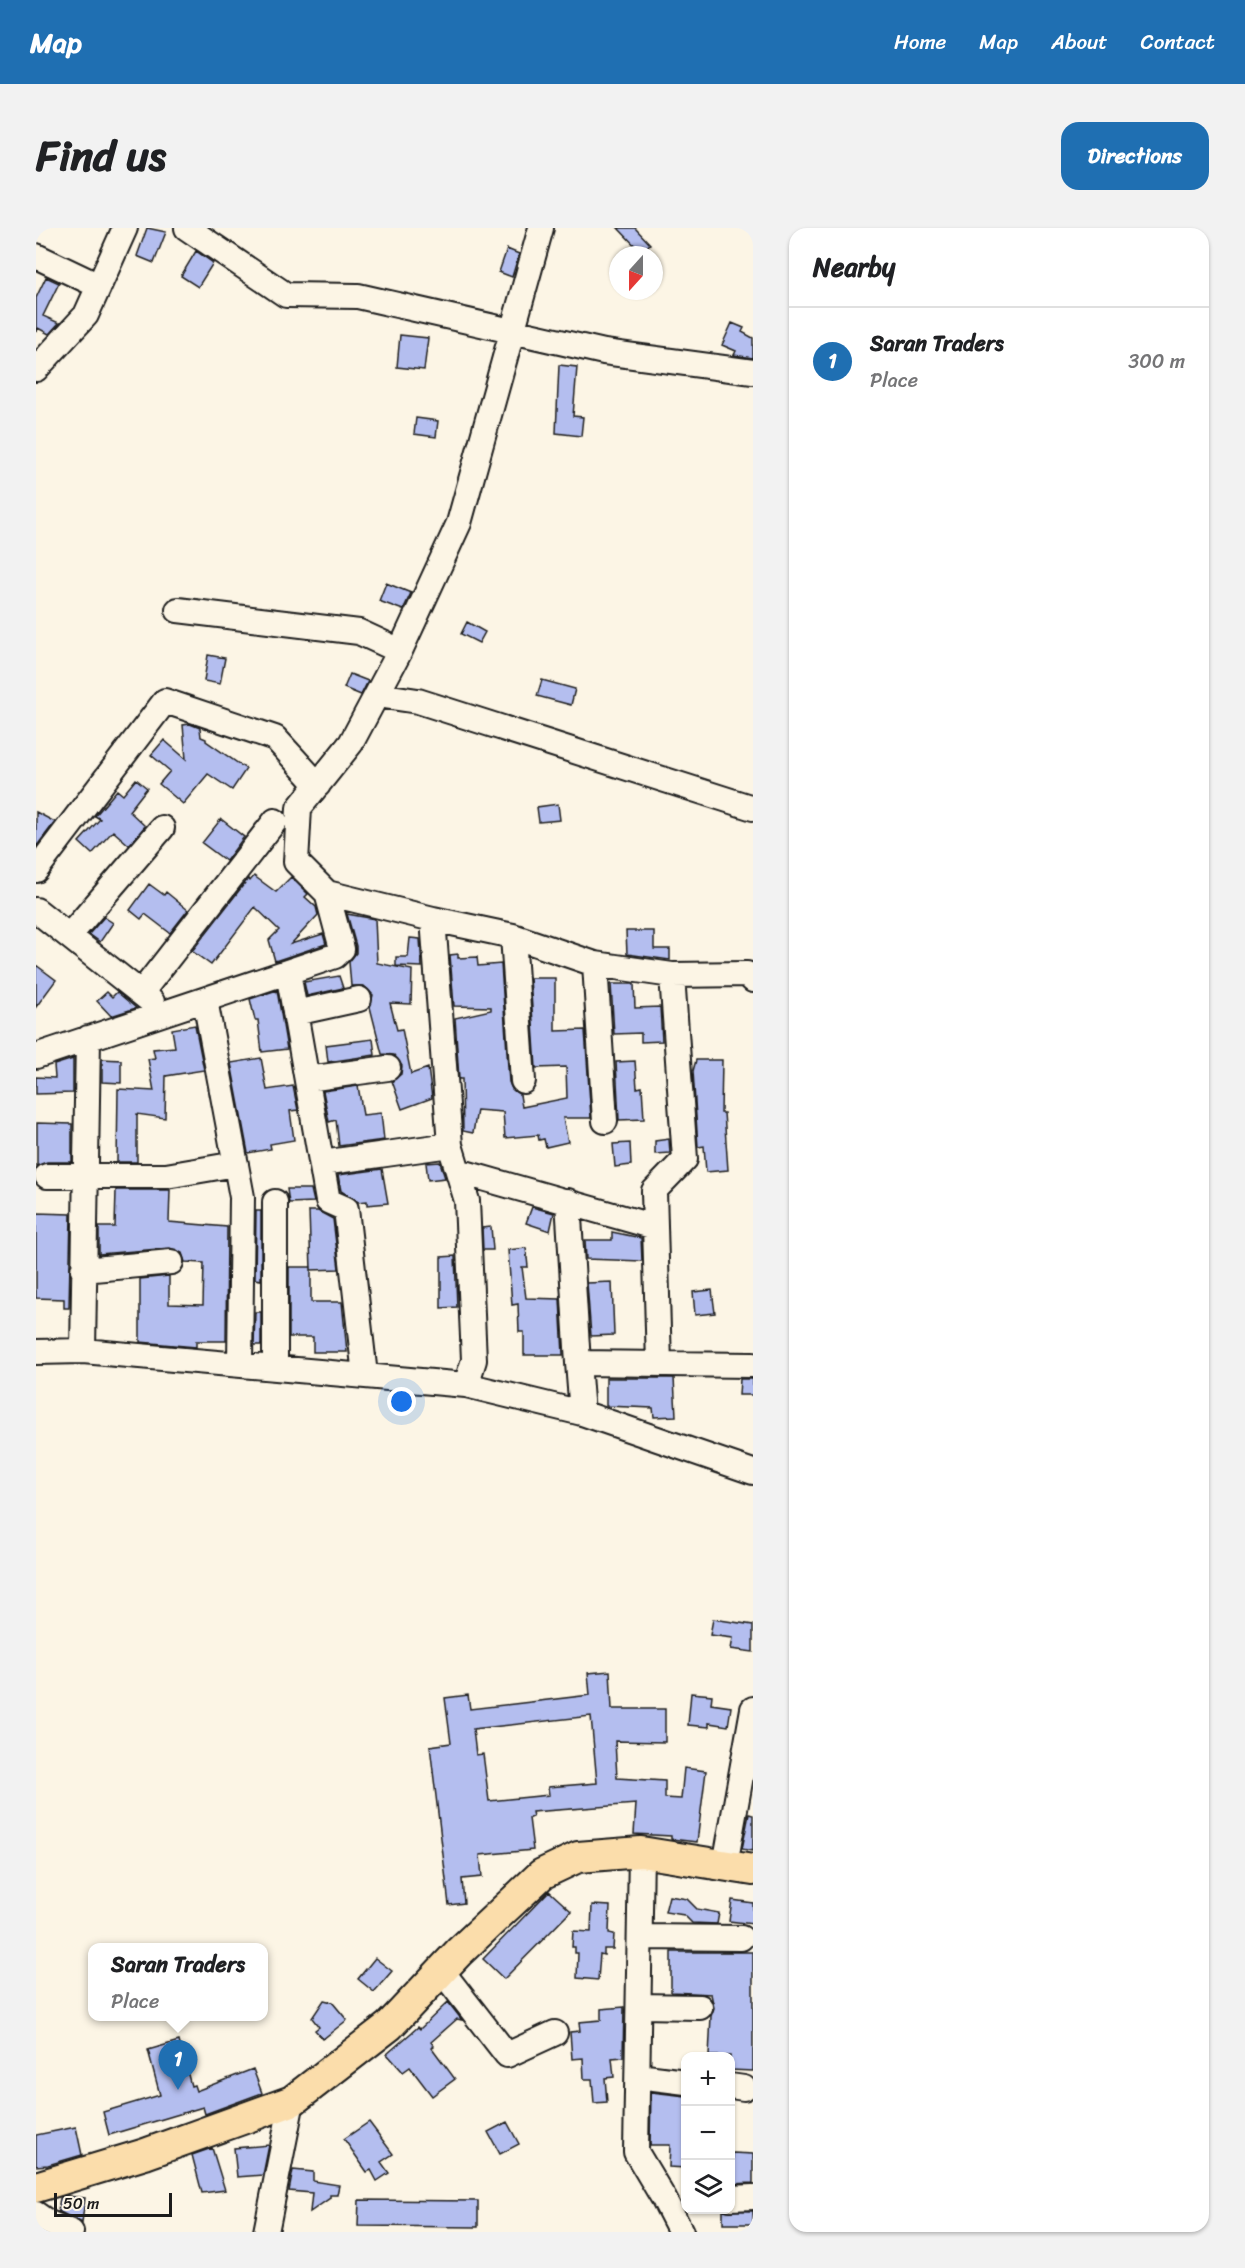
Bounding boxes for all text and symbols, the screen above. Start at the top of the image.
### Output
text: Map [30,18,82,67]
text: Home [894,23,946,61]
text: Map [979,23,1018,61]
text: About [1051,23,1108,61]
text: Contact [1141,23,1215,61]
text: Find us [36,119,166,193]
button: Directions [1061,122,1209,190]
text: Nearby [813,244,895,290]
north arrow [609,246,663,300]
text: Saran Traders [870,324,1004,363]
text: 1 [828,344,837,379]
text: 300 m [1128,344,1185,379]
text: Place [870,363,918,398]
your location [387,1387,416,1416]
popup [88,1943,268,2021]
text: Saran Traders [111,1945,245,1984]
text: Place [111,1984,159,2019]
pin: 1 [158,2040,198,2090]
map controls [681,2052,735,2214]
button: + [681,2052,735,2106]
button: − [681,2106,735,2160]
button: layers [681,2160,735,2214]
text: 50 m [63,2189,99,2218]
scale bar [54,2190,172,2218]

